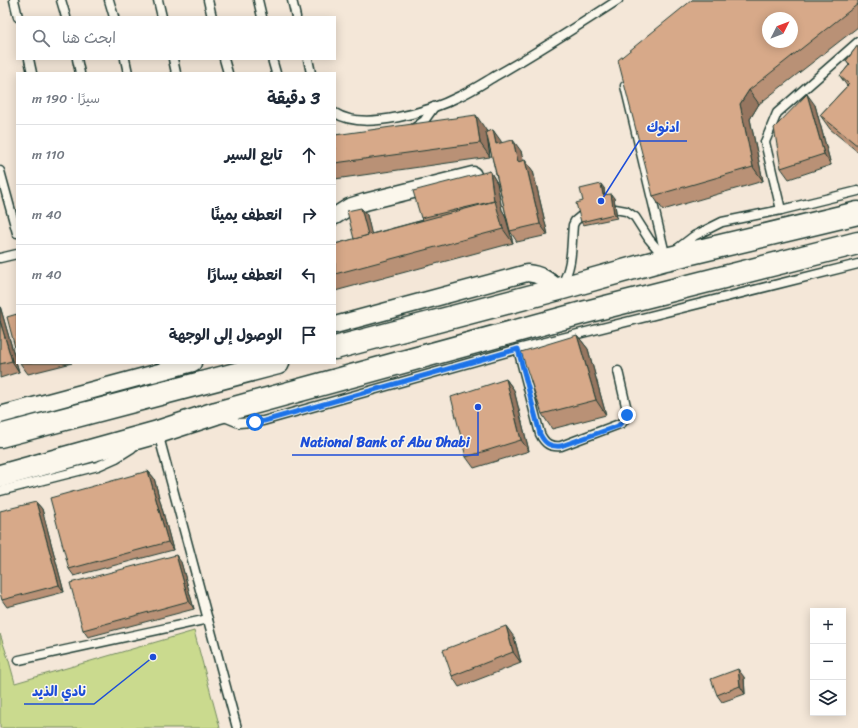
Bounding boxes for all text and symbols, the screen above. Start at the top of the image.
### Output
north arrow [762,12,798,48]
search box [16,16,336,60]
text: ابحث هنا [62,25,116,51]
icon: search [30,27,52,49]
text: 3 دقيقة [267,83,320,113]
text: سيرًا · 190 m [32,87,100,110]
callout: ادنوك [639,115,687,141]
text: ادنوك [647,115,680,140]
text: تابع السير [225,142,282,168]
text: 110 m [32,143,65,166]
icon: ahead [298,144,320,166]
text: انعطف يمينًا [211,202,282,228]
text: 40 m [32,203,62,226]
icon: right [298,204,320,226]
text: انعطف يسارًا [207,262,282,288]
text: 40 m [32,263,62,286]
icon: left [298,264,320,286]
text: الوصول إلى الوجهة [169,322,282,348]
icon: arrive [298,324,320,346]
route end [618,406,636,424]
route start [246,413,264,431]
callout: National Bank of Abu Dhabi [292,429,478,455]
text: National Bank of Abu Dhabi [299,430,471,455]
map controls [810,608,846,716]
button: + [810,608,846,644]
button: − [810,644,846,680]
callout: نادي الذيد [24,678,94,704]
text: نادي الذيد [32,679,86,704]
button: layers [810,680,846,716]

